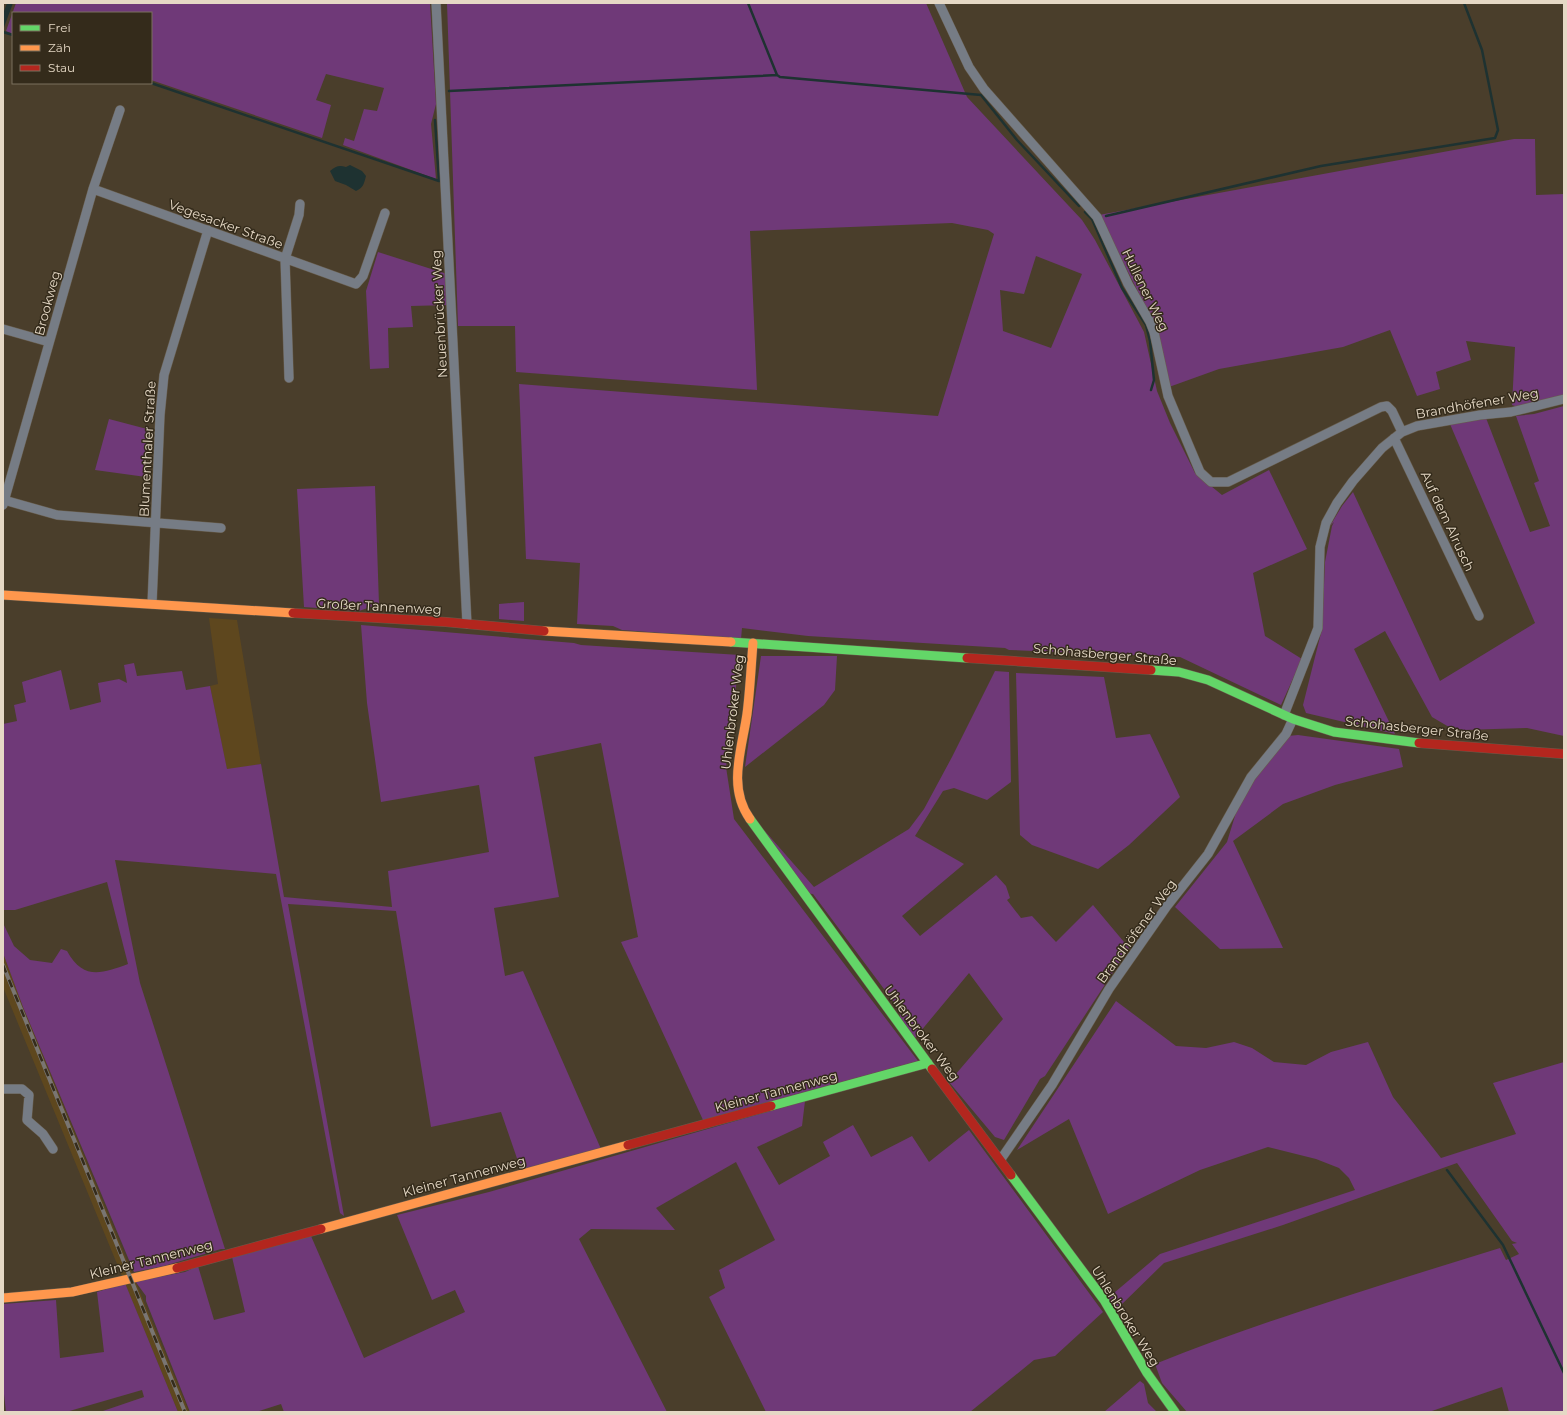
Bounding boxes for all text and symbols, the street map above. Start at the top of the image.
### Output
legend [12,12,152,84]
text: Frei [48,20,71,35]
text: Zäh [48,40,71,55]
text: Stau [48,60,75,75]
street label: Vegesacker Straße [167,196,285,252]
street label: Hullener Weg [1119,246,1173,334]
street label: Neuenbrücker Weg [428,250,450,378]
street label: Brookweg [31,269,63,337]
street label: Blumenthaler Straße [135,380,159,517]
street label: Brandhöfener Weg [1414,384,1540,422]
street label: Auf dem Alrusch [1418,468,1478,574]
street label: Großer Tannenweg [316,595,442,617]
street label: Schohasberger Straße [1032,640,1178,668]
street label: Uhlenbroker Weg [717,654,747,770]
street label: Schohasberger Straße [1344,713,1490,744]
street label: Brandhöfener Weg [1093,876,1179,986]
street label: Uhlenbroker Weg [881,982,963,1084]
street label: Kleiner Tannenweg [713,1067,839,1115]
street label: Kleiner Tannenweg [401,1152,527,1200]
street label: Kleiner Tannenweg [88,1236,214,1282]
street label: Uhlenbroker Weg [1089,1263,1163,1369]

